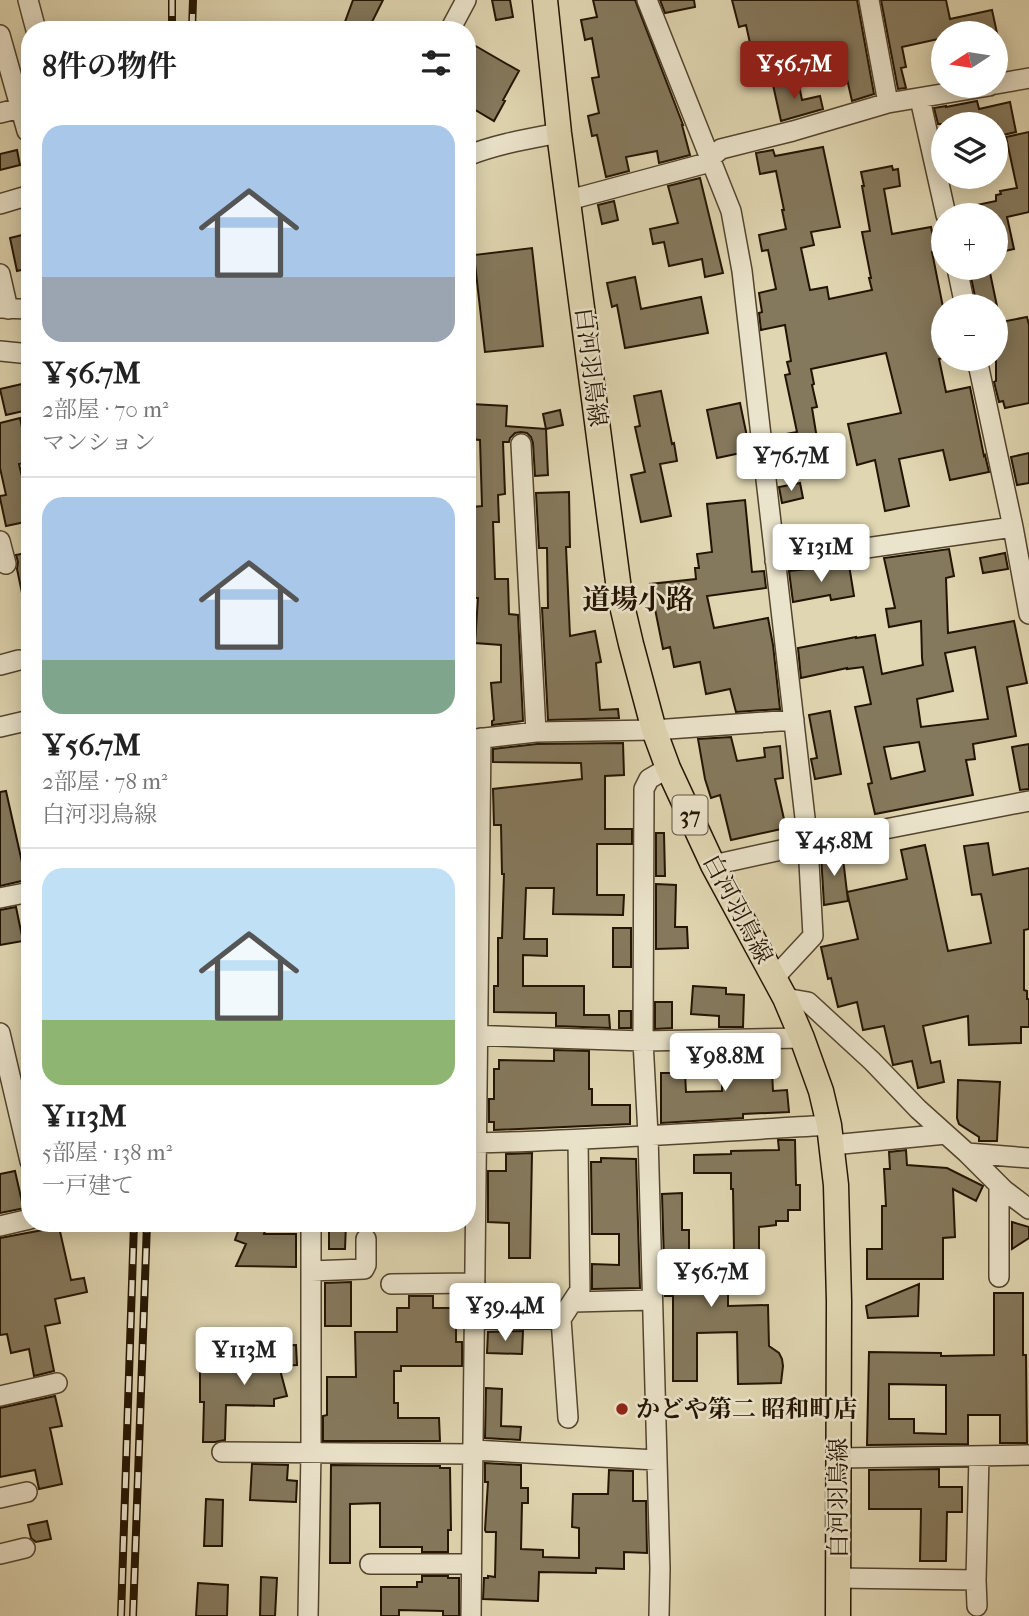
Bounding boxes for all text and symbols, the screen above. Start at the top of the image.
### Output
north arrow [931,21,1008,98]
map controls [931,21,1008,371]
pin: ¥56.7M [737,42,851,101]
icon: filters [417,44,455,82]
text: 8件の物件 [42,49,177,84]
text: ¥56.7M [756,50,832,77]
button: layers [931,112,1008,189]
icon: home [186,170,312,296]
button: + [931,203,1008,280]
button: − [931,294,1008,371]
street label: 白河羽鳥線 [570,306,612,428]
text: ¥56.7M [42,356,141,391]
text: 2部屋 · 70 m² [42,396,169,423]
text: マンション [42,429,156,456]
pin: ¥76.7M [734,434,848,493]
text: ¥76.7M [753,442,829,469]
pin: ¥131M [772,524,870,584]
text: ¥131M [789,533,853,560]
icon: home [186,542,312,668]
district label: 道場小路 [582,583,694,616]
text: ¥56.7M [42,728,141,763]
text: 2部屋 · 78 m² [42,768,168,795]
road number: 37 [672,796,708,834]
text: 白河羽鳥線 [42,801,157,828]
pin: ¥45.8M [777,818,891,878]
text: ¥45.8M [795,827,873,854]
street label: 白河羽鳥線 [697,849,779,969]
icon: home [186,913,312,1039]
pin: ¥98.8M [668,1034,782,1093]
text: ¥98.8M [686,1042,764,1069]
text: ¥113M [42,1099,127,1134]
text: 5部屋 · 138 m² [42,1139,172,1166]
text: 一戸建て [42,1172,134,1199]
pin: ¥56.7M [654,1250,768,1309]
text: ¥56.7M [673,1258,749,1285]
pin: ¥39.4M [448,1284,562,1343]
text: ¥39.4M [465,1292,545,1319]
pin: ¥113M [195,1328,293,1387]
text: ¥113M [212,1336,276,1363]
place label: かどや第二 昭和町店 [636,1395,857,1423]
marker: かどや第二 昭和町店 [614,1401,630,1417]
street label: 白河羽鳥線 [824,1438,852,1558]

